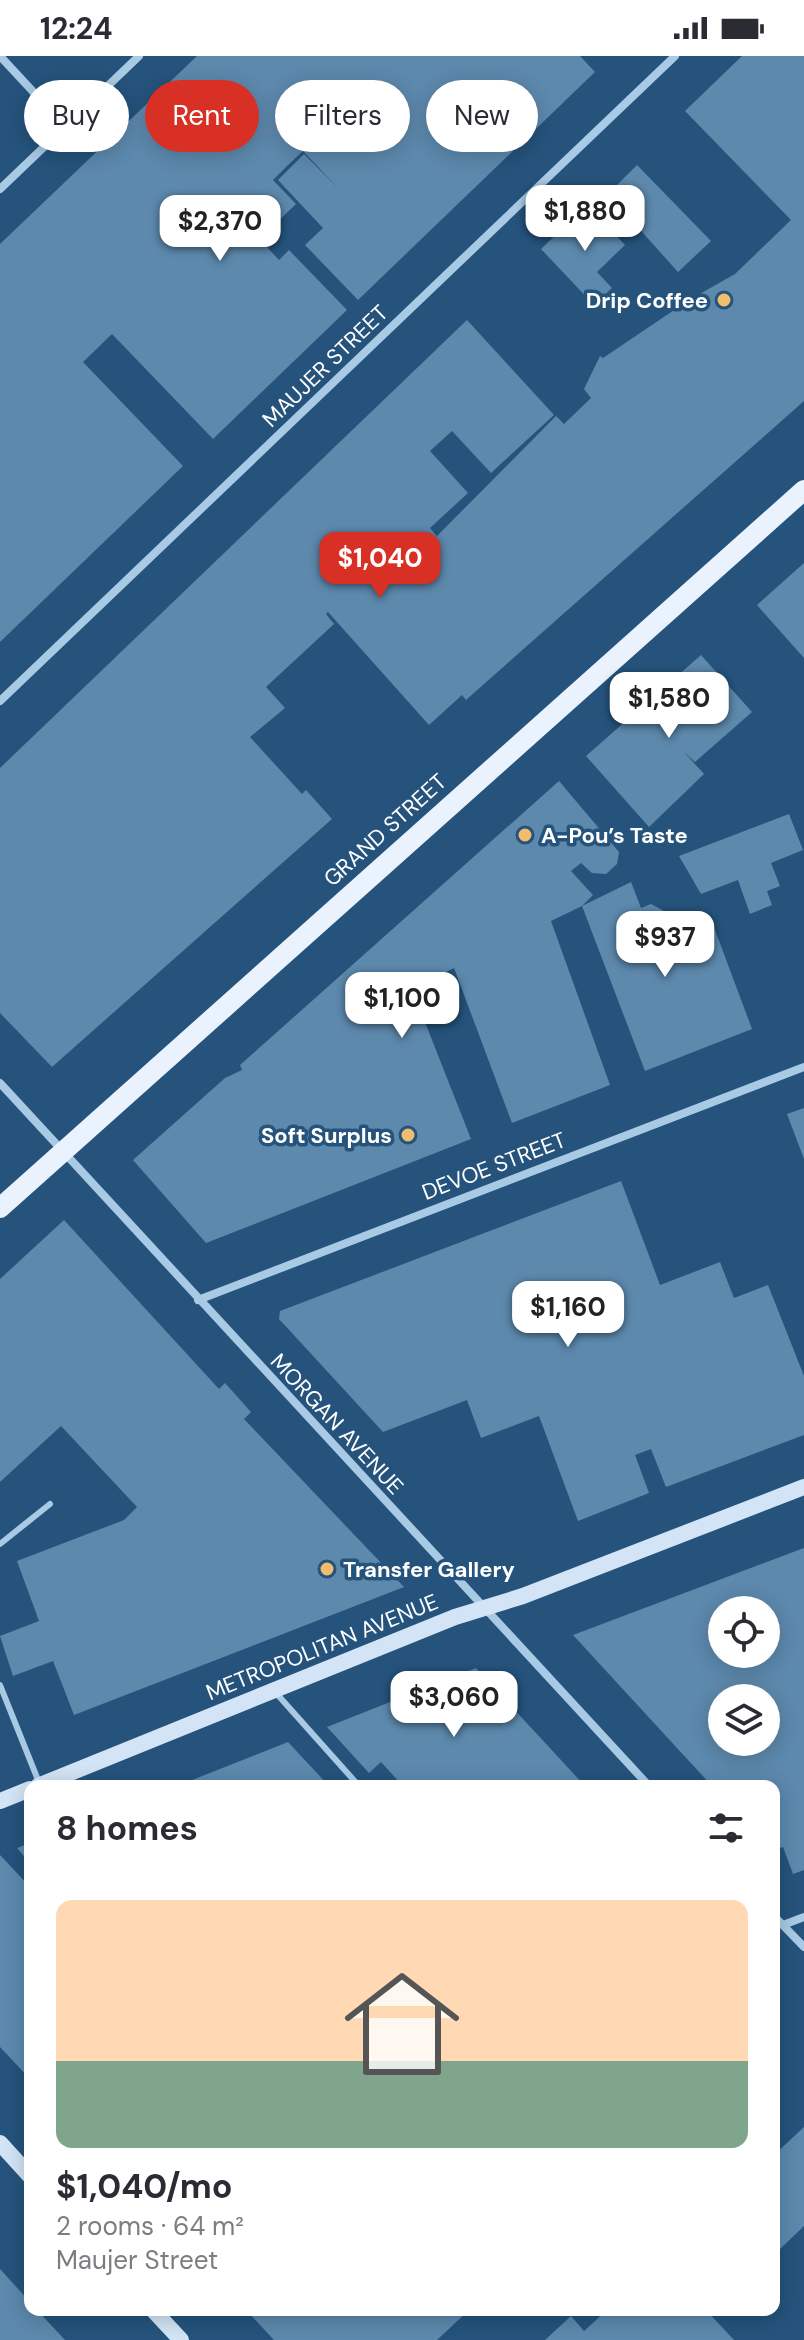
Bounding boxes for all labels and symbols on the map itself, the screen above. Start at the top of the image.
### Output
pin: $1,880 [520,185,650,253]
pin: $2,370 [155,195,285,263]
place label: Drip Coffee [586,286,708,315]
marker: Drip Coffee [715,291,733,309]
street label: MAUJER STREET [256,299,394,433]
pin: $1,040 [315,532,445,600]
pin: $1,580 [604,672,734,740]
street label: GRAND STREET [318,767,452,893]
place label: A-Pou’s Taste [541,821,688,850]
marker: A-Pou’s Taste [516,826,534,844]
pin: $937 [618,911,712,979]
pin: $1,100 [337,972,467,1040]
place label: Soft Surplus [261,1121,392,1150]
street label: DEVOE STREET [418,1125,570,1207]
marker: Soft Surplus [399,1126,417,1144]
pin: $1,160 [503,1281,633,1349]
street label: MORGAN AVENUE [264,1347,410,1501]
place label: Transfer Gallery [343,1555,515,1584]
marker: Transfer Gallery [318,1560,336,1578]
street label: METROPOLITAN AVENUE [202,1587,442,1707]
pin: $3,060 [389,1671,519,1739]

